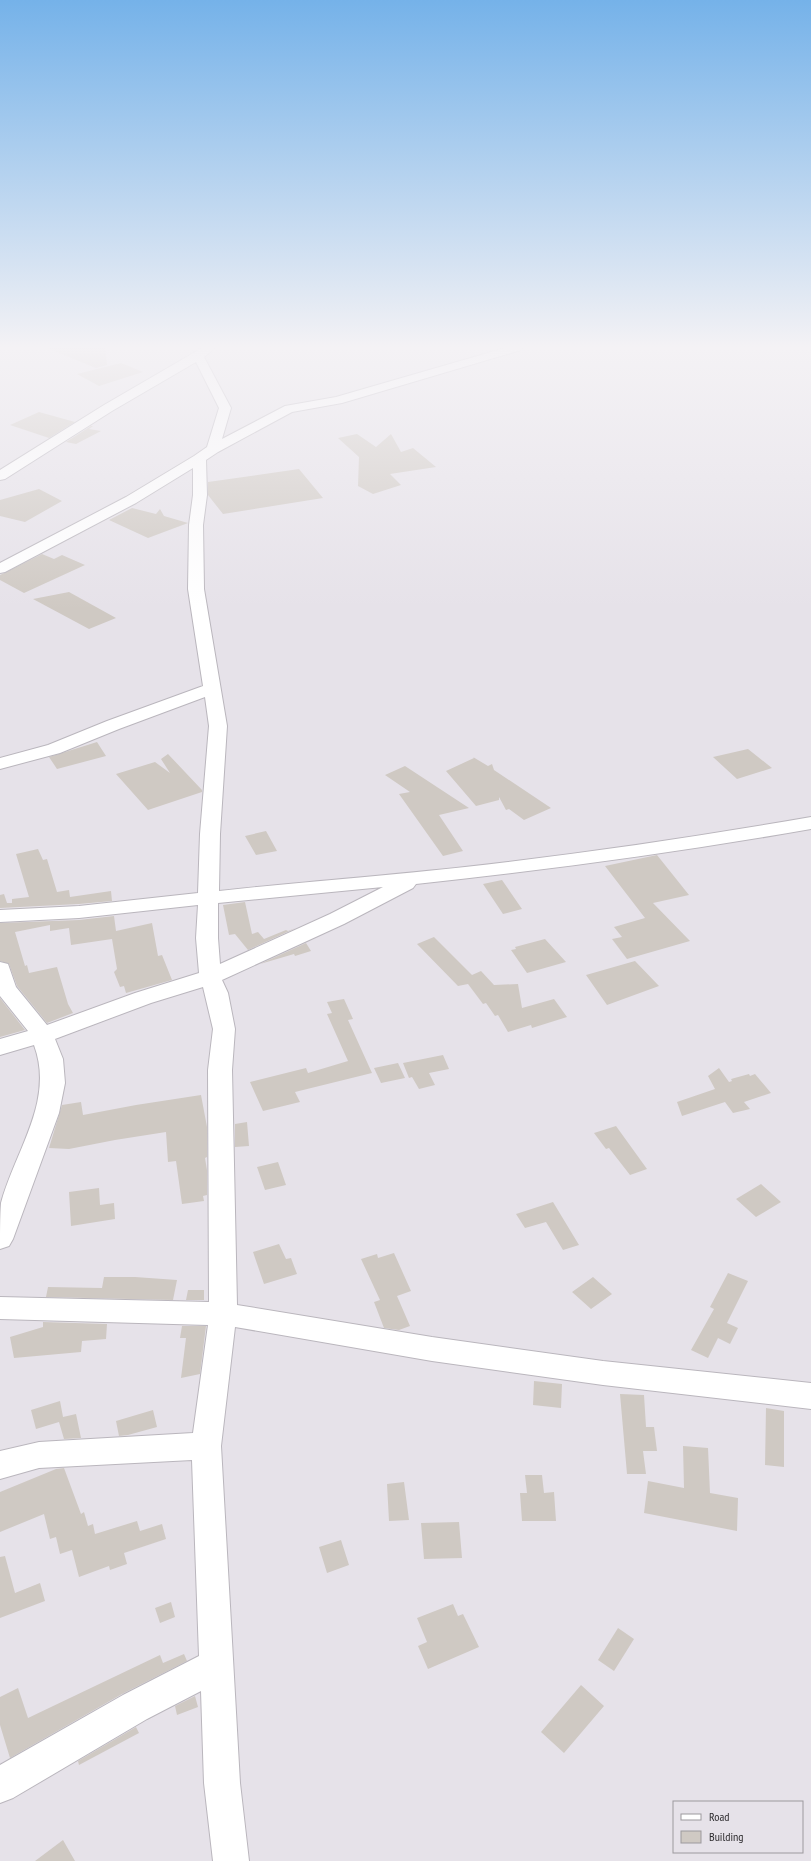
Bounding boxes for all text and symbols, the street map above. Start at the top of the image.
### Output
legend [673,1801,803,1853]
text: Road [709,1809,729,1824]
text: Building [709,1829,744,1844]

